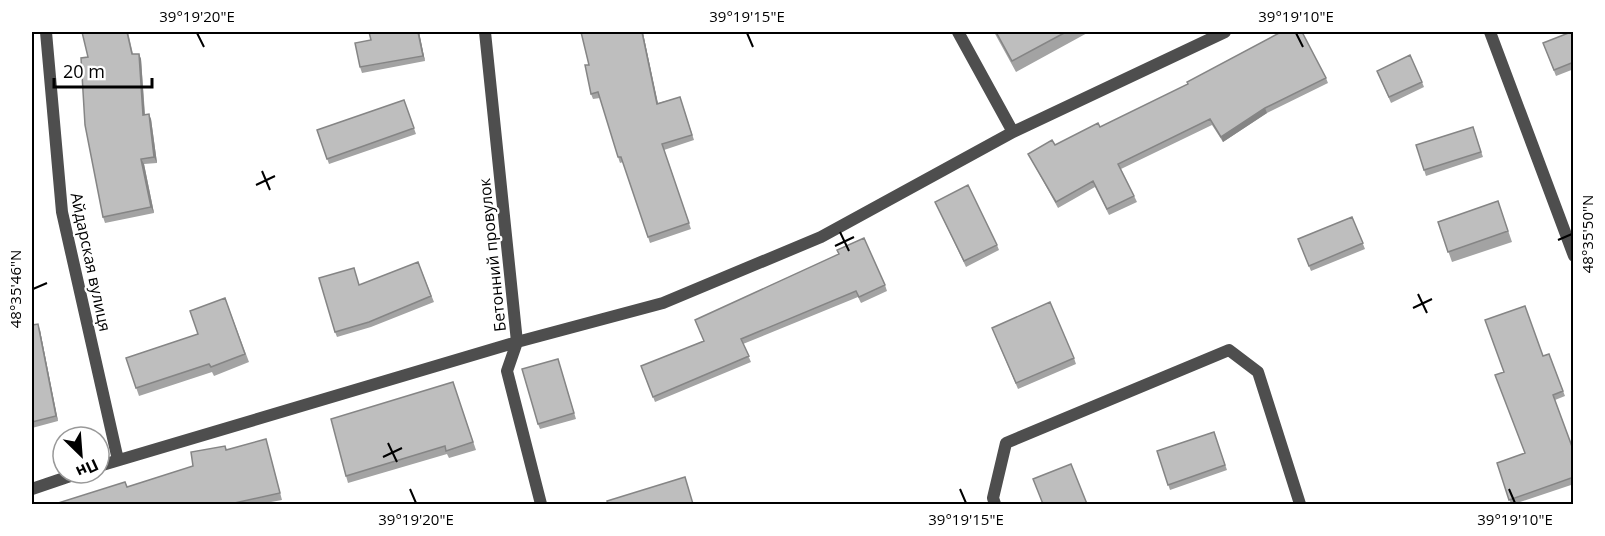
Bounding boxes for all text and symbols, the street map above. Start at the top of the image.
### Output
text: 39°19'20"E [159,6,235,26]
text: 39°19'15"E [709,6,785,26]
text: 39°19'10"E [1258,6,1334,26]
scale bar [54,51,152,89]
text: 20 m [63,59,105,83]
street label: Бетонний провулок [473,176,511,333]
street label: Айдарская вулиця [66,191,116,333]
text: 48°35'50"N [1577,195,1597,273]
text: 48°35'46"N [5,250,25,328]
north arrow [51,425,111,485]
text: Пн [72,454,102,483]
text: 39°19'20"E [378,509,454,529]
text: 39°19'15"E [928,509,1004,529]
text: 39°19'10"E [1477,509,1553,529]

